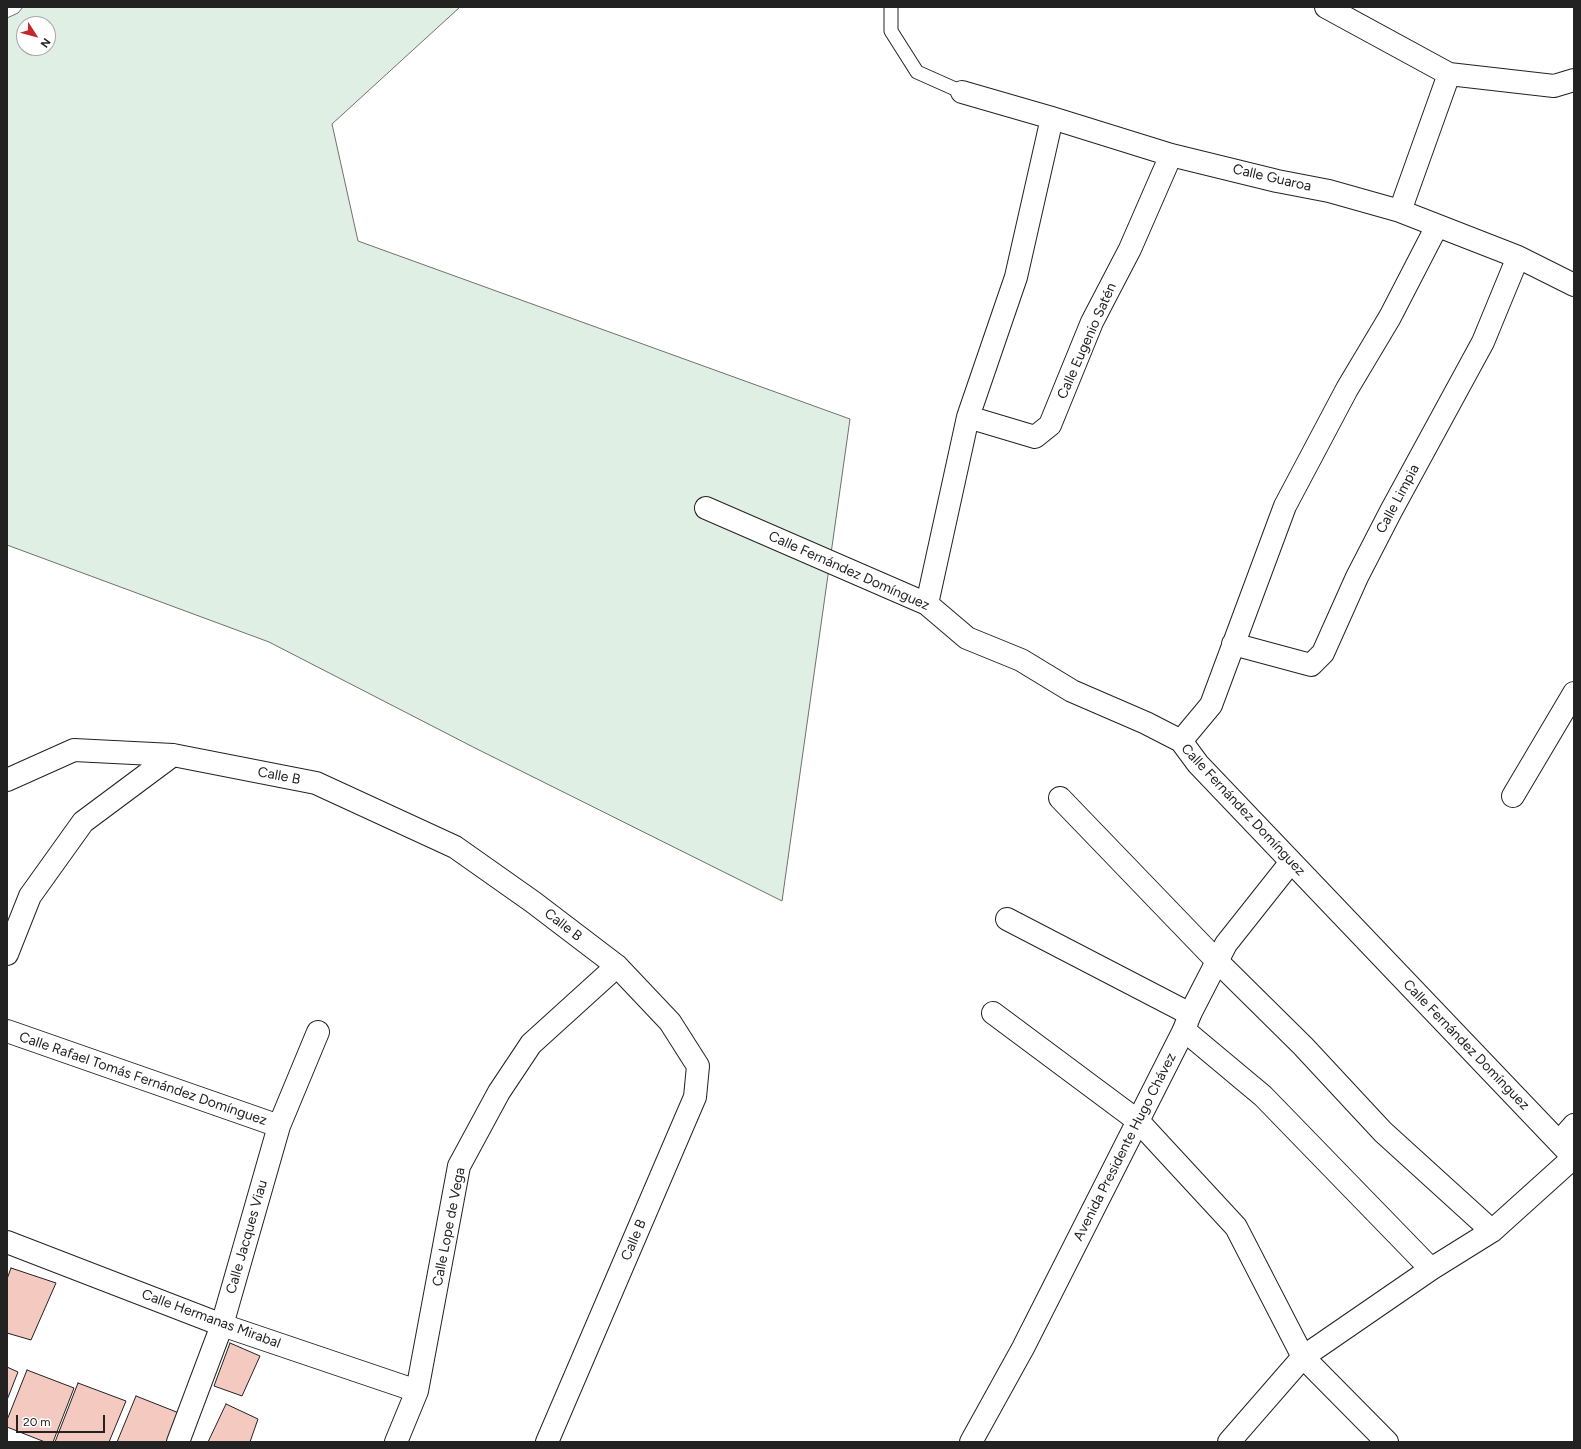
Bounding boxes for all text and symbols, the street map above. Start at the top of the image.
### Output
north arrow [16,16,56,56]
text: N [38,35,53,50]
street label: Calle Guaroa [1231,161,1313,195]
street label: Calle Eugenio Satén [1054,280,1120,402]
street label: Calle Limpia [1373,462,1423,536]
street label: Calle Fernández Domínguez [766,528,932,614]
street label: Calle Fernández Domínguez [1177,740,1309,880]
street label: Calle B [256,764,302,788]
street label: Calle B [541,905,585,945]
street label: Calle Fernández Domínguez [1399,976,1533,1114]
street label: Calle Rafael Tomás Fernández Domínguez [17,1029,269,1129]
street label: Avenida Presidente Hugo Chávez [1070,1050,1180,1244]
street label: Calle Lope de Vega [429,1166,469,1288]
street label: Calle Jacques Viau [223,1178,271,1296]
street label: Calle B [618,1217,650,1263]
street label: Calle Hermanas Mirabal [139,1286,283,1352]
scale bar [18,1407,107,1433]
text: 20 m [23,1415,51,1429]

